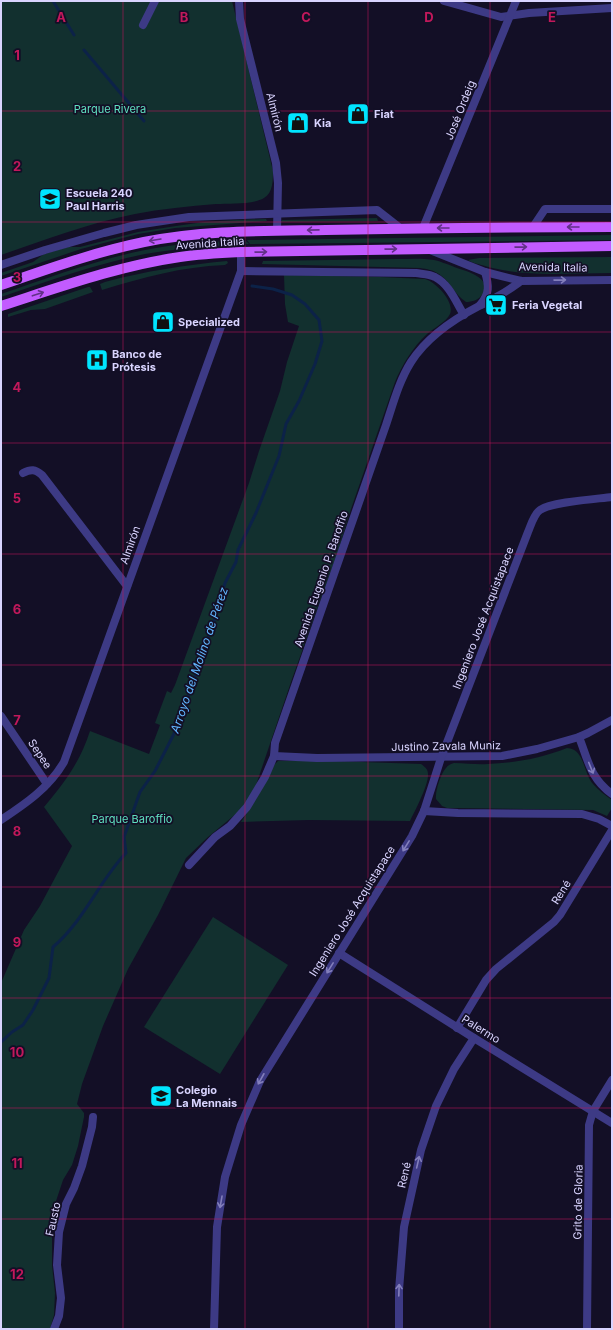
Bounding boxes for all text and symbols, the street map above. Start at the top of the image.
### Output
text: A [56,9,66,25]
text: B [180,9,189,25]
text: C [301,9,311,25]
text: D [424,9,434,25]
text: E [548,9,556,25]
text: 1 [14,47,20,63]
street label: José Ordeig [442,78,478,142]
street label: Almirón [263,91,287,133]
shop icon: Fiat [345,101,371,127]
park label: Parque Rivera [74,102,146,116]
place label: Fiat [374,107,394,121]
shop icon: Kia [285,110,311,136]
place label: Kia [314,116,331,130]
text: 2 [13,158,21,174]
school or university icon: Escuela 240 Paul Harris [37,186,63,212]
place label: Escuela 240 Paul Harris [66,186,132,213]
one-way arrow [567,223,580,231]
one-way arrow [437,224,450,232]
one-way arrow [307,226,320,234]
street label: Avenida Italia [175,234,245,252]
one-way arrow [149,236,162,244]
one-way arrow [514,243,527,251]
one-way arrow [384,245,397,253]
one-way arrow [254,248,267,256]
street label: Avenida Italia [518,259,588,275]
text: 3 [13,269,21,285]
one-way arrow [553,276,566,284]
one-way arrow [31,290,44,297]
supermarket icon: Feria Vegetal [483,292,509,318]
place label: Feria Vegetal [512,298,582,312]
shop icon: Specialized [150,309,176,335]
place label: Specialized [178,315,240,329]
hospital icon: Banco de Prótesis [84,347,110,373]
place label: Banco de Prótesis [112,347,162,374]
text: 4 [13,379,22,395]
text: 5 [13,490,21,506]
street label: Avenida Eugenio P. Baroffio [291,509,351,649]
street label: Almirón [117,524,143,566]
street label: Ingeniero José Acquistapace [449,545,517,691]
water label: Arroyo del Molino de Pérez [167,585,231,736]
text: 6 [13,601,21,617]
text: 7 [13,712,21,728]
street label: Sepee [25,736,55,772]
street label: Justino Zavala Muniz [391,738,501,754]
one-way arrow [588,762,595,774]
park label: Parque Baroffio [92,812,173,826]
text: 8 [13,823,21,839]
one-way arrow [401,840,409,852]
street label: Ingeniero José Acquistapace [306,843,398,979]
street label: René [548,877,574,907]
text: 9 [13,934,21,950]
one-way arrow [325,962,333,974]
street label: Palermo [459,1012,503,1046]
text: 10 [10,1044,24,1060]
one-way arrow [257,1073,265,1085]
school or university icon: Colegio La Mennais [148,1083,174,1109]
place label: Colegio La Mennais [176,1083,237,1110]
text: 11 [11,1155,23,1171]
one-way arrow [415,1156,422,1169]
street label: René [394,1161,414,1189]
street label: Grito de Gloria [570,1164,586,1240]
one-way arrow [217,1195,225,1208]
street label: Fausto [42,1200,64,1238]
text: 12 [10,1266,24,1282]
one-way arrow [396,1284,403,1297]

